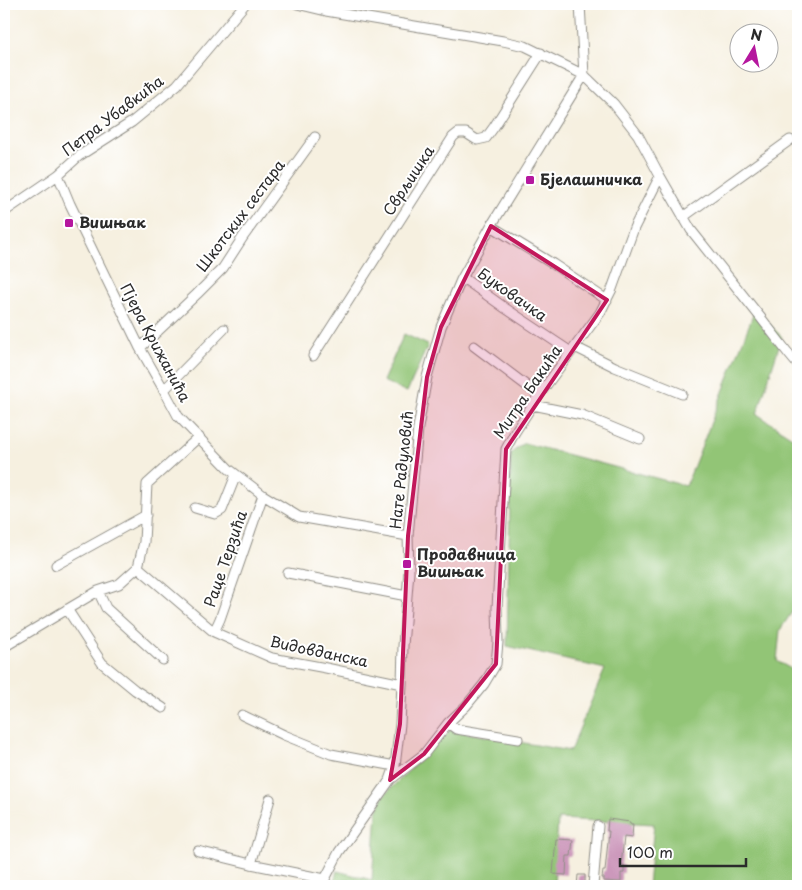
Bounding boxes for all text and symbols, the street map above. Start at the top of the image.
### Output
north arrow [730,22,780,72]
text: N [749,23,764,46]
street label: Петра Убавкића [57,69,168,161]
street label: Сврљишка [376,140,439,220]
street label: Шкотских сестара [190,154,290,276]
place label: Бјелашничка [540,167,643,190]
marker: Бјелашничка [524,174,536,186]
place label: Вишњак [79,210,146,233]
marker: Вишњак [63,217,75,229]
street label: Буковачка [473,261,553,327]
street label: Пјера Крижанића [115,279,198,406]
street label: Митра Бакића [487,339,567,443]
street label: Нате Радуловић [383,410,418,530]
street label: Раце Терзића [197,506,252,610]
place label: Продавница Вишњак [417,542,517,582]
marker: Продавница Вишњак [401,558,413,570]
street label: Видовданска [268,629,371,672]
scale bar [620,835,746,867]
text: 100 m [627,840,673,863]

